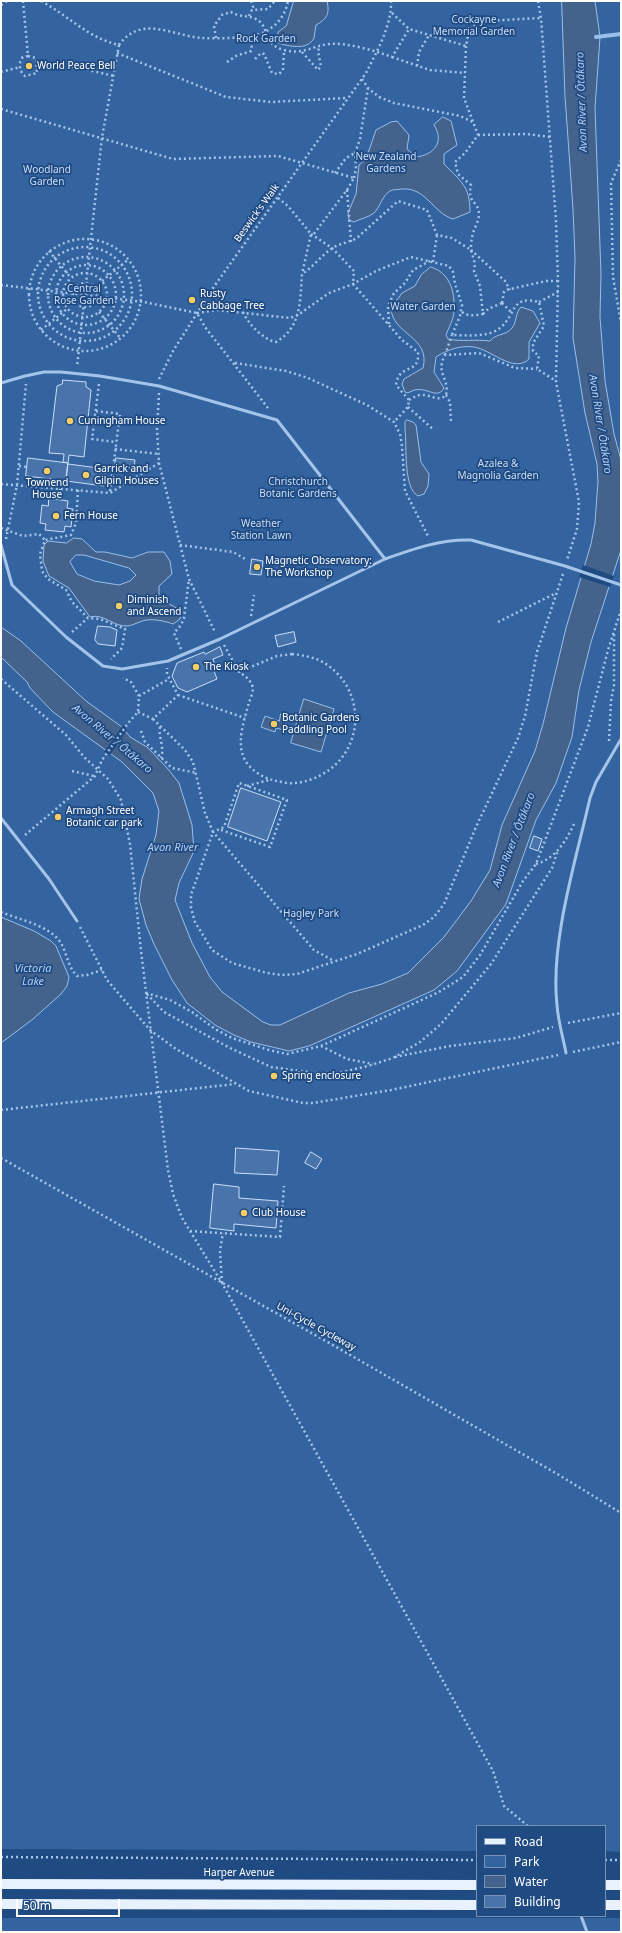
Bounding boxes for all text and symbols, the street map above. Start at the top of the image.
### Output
park label: Cockayne Memorial Garden [433,14,515,38]
park label: Rock Garden [236,33,296,45]
water label: Avon River / Ōtākaro [574,52,590,152]
place label: World Peace Bell [37,60,115,72]
marker: World Peace Bell [24,61,34,71]
park label: New Zealand Gardens [356,151,416,174]
park label: Woodland Garden [23,164,71,188]
street label: Beswick's Walk [232,181,282,245]
park label: Central Rose Garden [54,283,114,306]
place label: Rusty Cabbage Tree [200,288,264,312]
marker: Rusty Cabbage Tree [187,295,197,305]
park label: Water Garden [390,301,456,313]
water label: Avon River / Ōtākaro [586,373,614,475]
place label: Cuningham House [78,415,165,427]
marker: Cuningham House [65,416,75,426]
park label: Azalea & Magnolia Garden [457,458,539,482]
place label: Garrick and Gilpin Houses [94,463,159,486]
marker: Townend House [42,466,52,476]
marker: Garrick and Gilpin Houses [81,470,91,480]
park label: Christchurch Botanic Gardens [259,476,337,500]
place label: Townend House [26,477,68,500]
place label: Fern House [64,510,118,522]
marker: Fern House [51,511,61,521]
park label: Weather Station Lawn [231,518,291,542]
place label: Magnetic Observatory: The Workshop [265,555,372,578]
marker: Magnetic Observatory: The Workshop [252,562,262,572]
place label: Diminish and Ascend [127,594,181,618]
marker: Diminish and Ascend [114,601,124,611]
place label: The Kiosk [204,661,249,673]
marker: The Kiosk [191,662,201,672]
water label: Avon River / Ōtākaro [69,702,155,776]
place label: Botanic Gardens Paddling Pool [282,712,360,736]
marker: Botanic Gardens Paddling Pool [269,719,279,729]
water label: Avon River / Ōtākaro [490,791,538,889]
place label: Armagh Street Botanic car park [66,805,142,828]
marker: Armagh Street Botanic car park [53,812,63,822]
water label: Avon River [148,841,198,855]
park label: Hagley Park [283,908,339,920]
water label: Victoria Lake [14,962,52,988]
place label: Spring enclosure [282,1070,361,1082]
marker: Spring enclosure [269,1071,279,1081]
place label: Club House [252,1207,306,1219]
marker: Club House [239,1208,249,1218]
street label: Uni-Cycle Cycleway [274,1300,358,1354]
legend [476,1825,606,1917]
text: Road [514,1833,543,1850]
text: Park [514,1853,539,1870]
street label: Harper Avenue [204,1867,274,1879]
text: Water [514,1873,548,1890]
scale bar [18,1891,122,1917]
text: Building [514,1893,561,1910]
text: 50 m [23,1897,51,1914]

